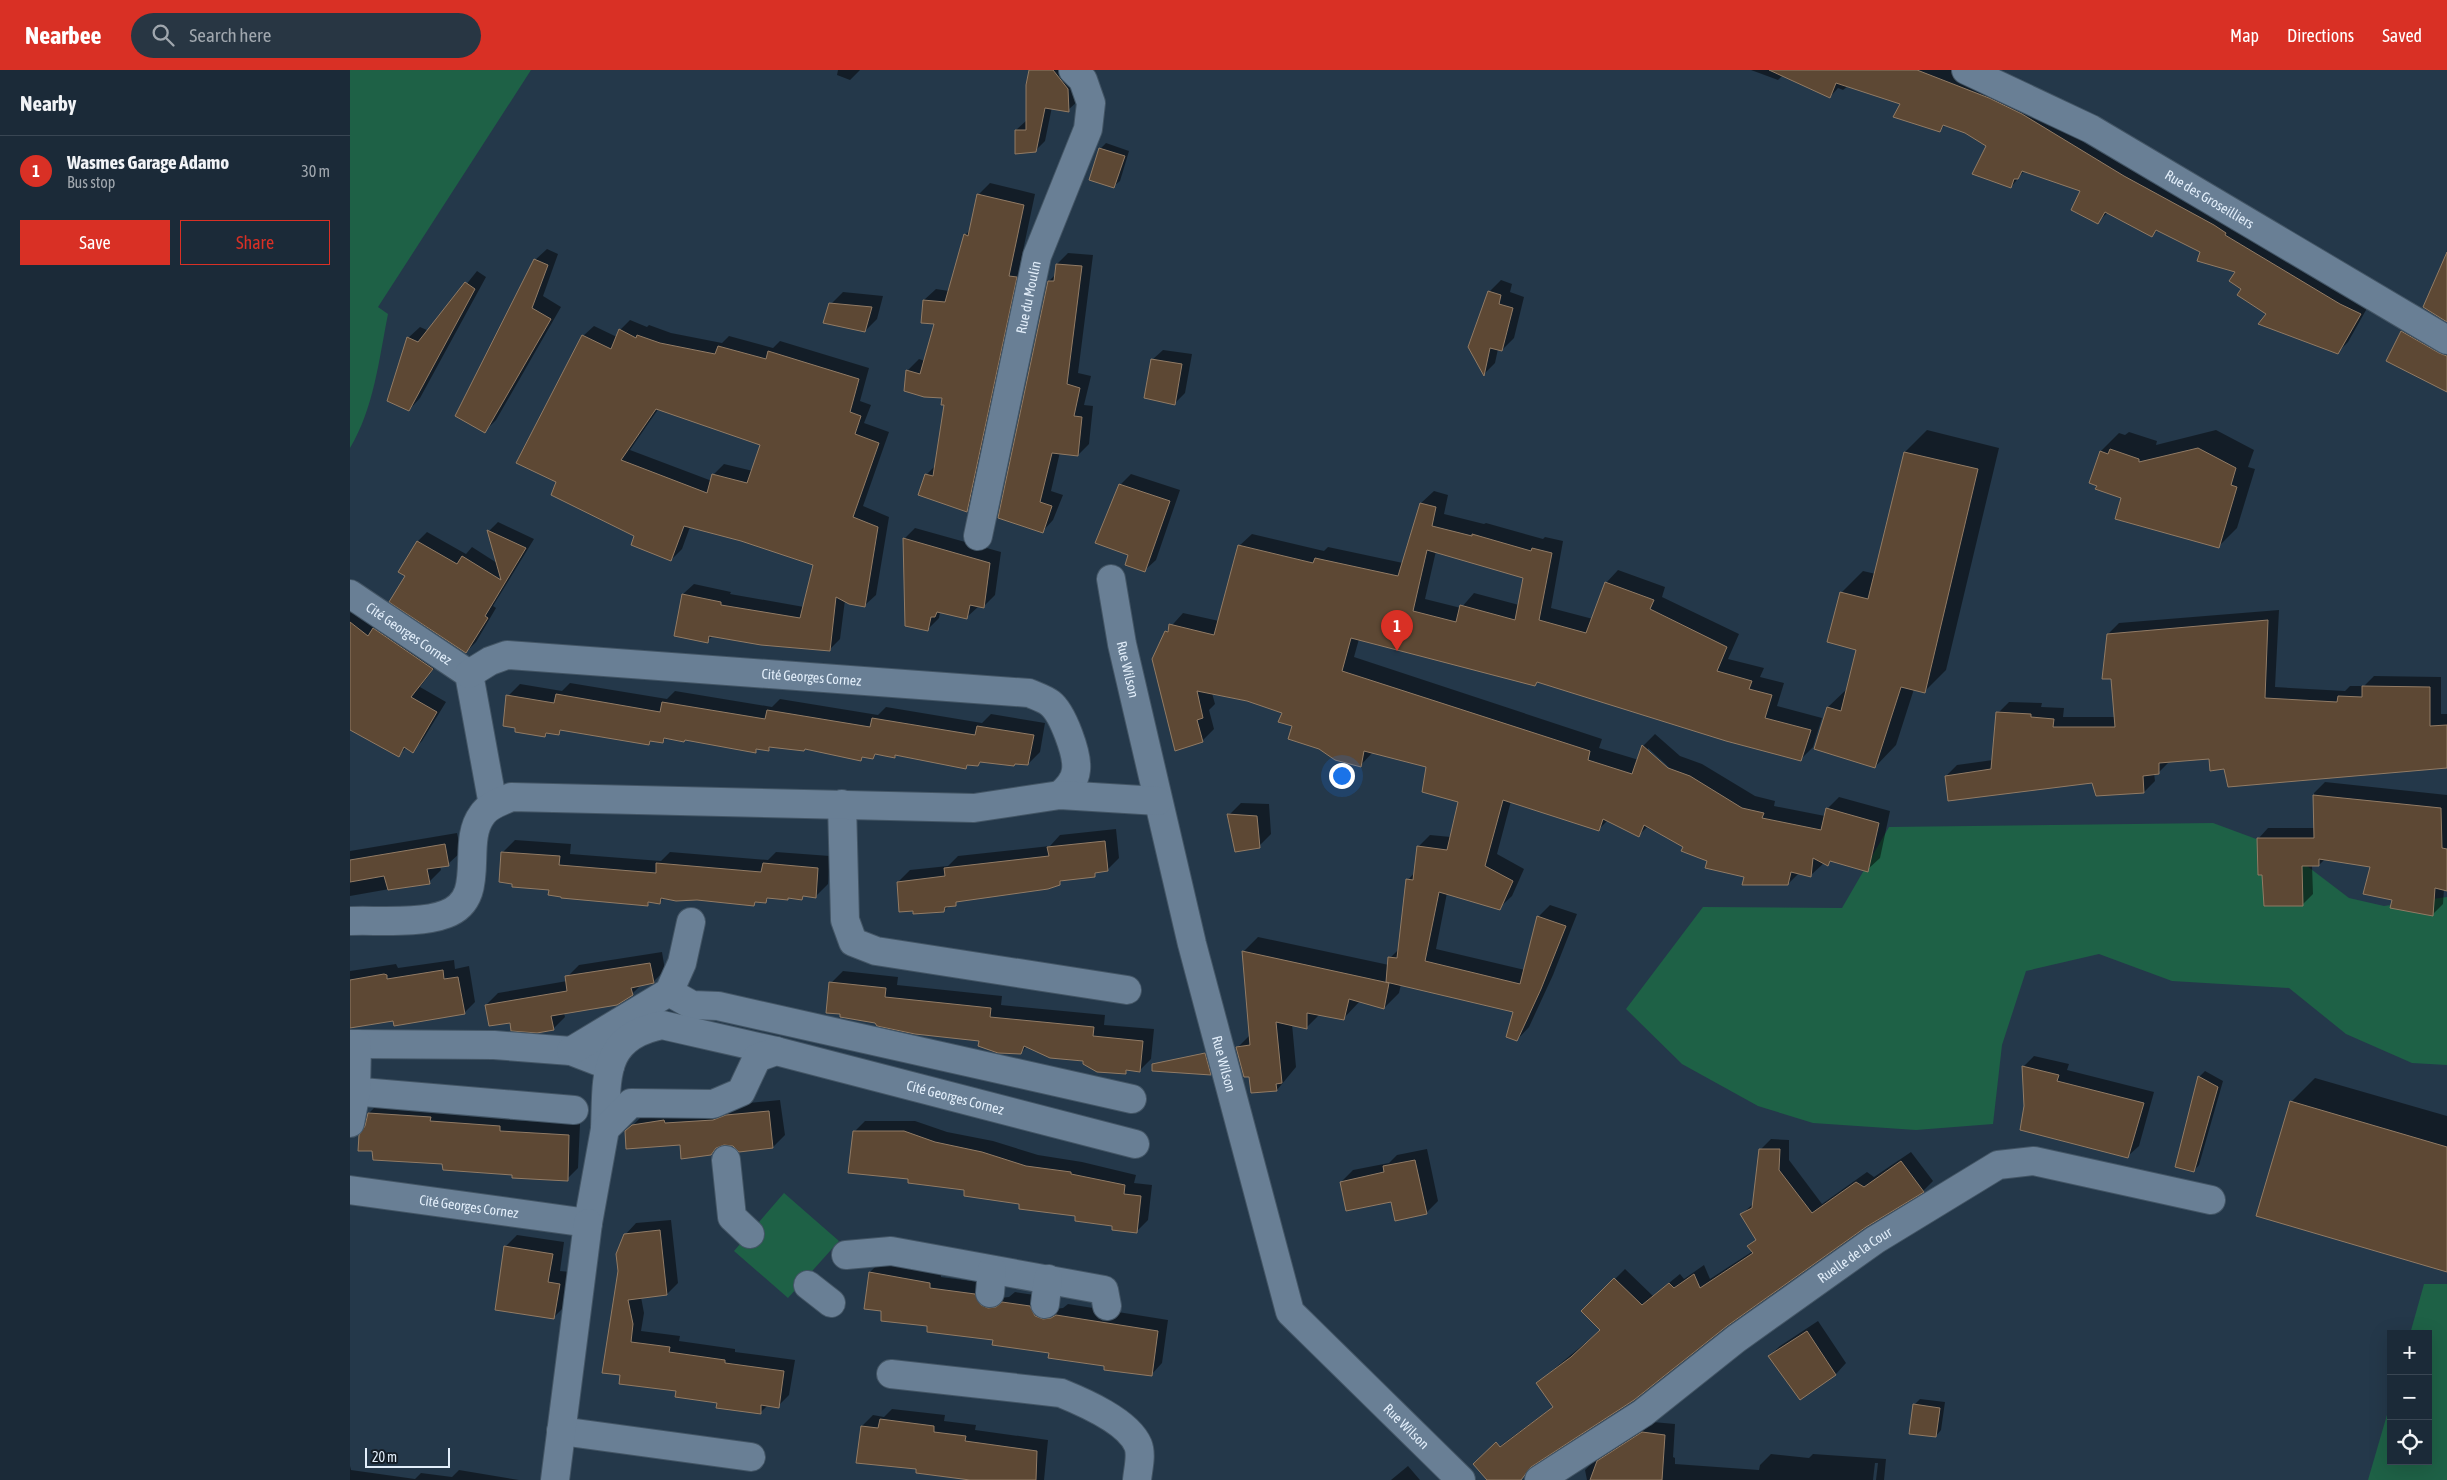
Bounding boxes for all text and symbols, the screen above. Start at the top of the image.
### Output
search box [131,13,481,58]
icon: search [149,21,177,49]
text: Nearbee [25,22,101,49]
text: Search here [189,24,271,46]
text: Map [2230,25,2259,46]
text: Directions [2287,25,2354,46]
text: Saved [2382,25,2422,46]
text: Nearby [20,91,76,115]
text: Wasmes Garage Adamo [67,151,229,173]
text: 1 [32,162,40,180]
text: 30 m [301,162,330,180]
street label: Rue des Groseilliers [2162,167,2257,232]
text: Bus stop [67,173,115,191]
button: Save [20,220,170,265]
button: Share [180,220,330,265]
street label: Rue du Moulin [1013,259,1044,335]
street label: Cité Georges Cornez [363,599,455,668]
pin: 1 [1381,610,1413,651]
street label: Rue Wilson [1114,640,1142,699]
street label: Cité Georges Cornez [761,666,862,689]
your location [1329,763,1355,789]
street label: Rue Wilson [1209,1034,1239,1094]
street label: Cité Georges Cornez [905,1077,1006,1118]
street label: Cité Georges Cornez [418,1192,519,1221]
street label: Ruelle de la Cour [1815,1223,1895,1286]
map controls [2387,1330,2432,1465]
button: + [2387,1330,2432,1375]
button: − [2387,1375,2432,1420]
street label: Rue Wilson [1380,1401,1433,1452]
button: locate [2387,1420,2432,1465]
scale bar [365,1445,450,1468]
text: 20 m [372,1449,397,1465]

